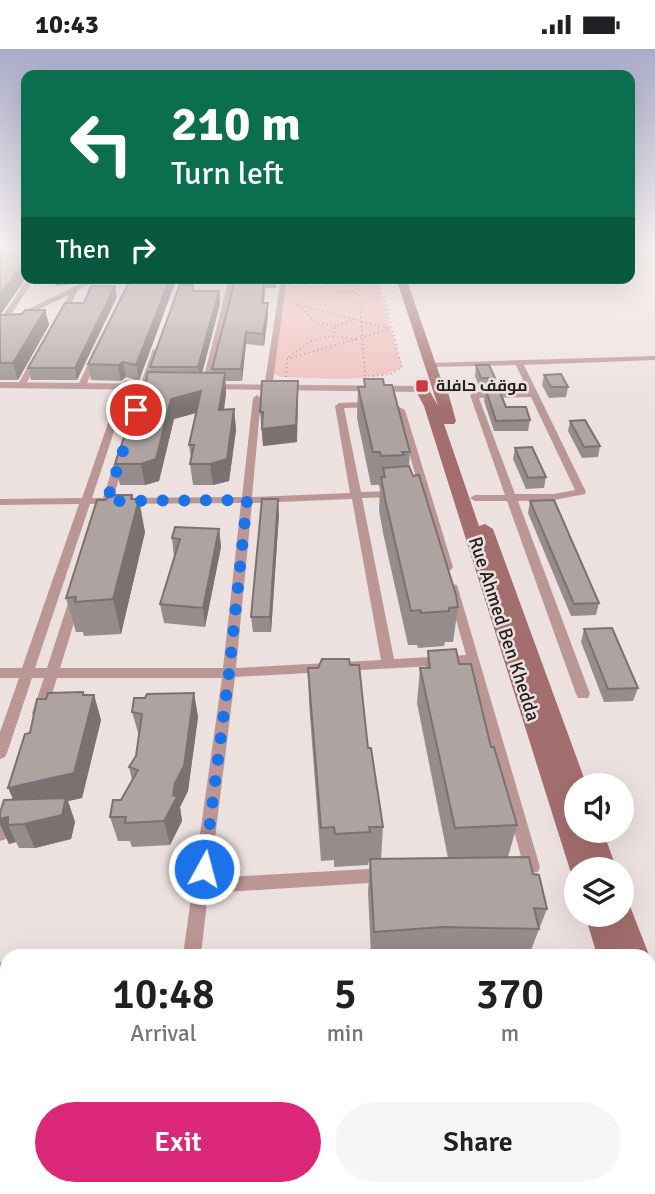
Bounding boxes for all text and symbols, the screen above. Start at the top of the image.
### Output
text: 10:43 [35,9,99,41]
text: 210 m [171,94,301,154]
icon: left [56,98,147,189]
text: Turn left [171,154,284,193]
icon: right [124,231,162,269]
text: Then [56,234,110,266]
place label: موقف حافلة [436,376,528,396]
marker: موقف حافلة [414,378,430,394]
pin [106,380,166,440]
icon: arrive [117,391,155,429]
street label: Rue Ahmed Ben Khedda [463,534,545,724]
map controls [564,773,634,927]
button: sound [564,773,634,843]
position arrow [167,832,241,906]
button: layers [564,857,634,927]
text: 10:48 [112,969,215,1020]
text: 5 [334,969,357,1020]
text: 370 [476,969,544,1020]
text: Arrival [130,1019,196,1048]
text: min [327,1019,364,1048]
text: m [501,1019,519,1048]
button: Exit [35,1102,321,1182]
button: Share [335,1102,621,1182]

